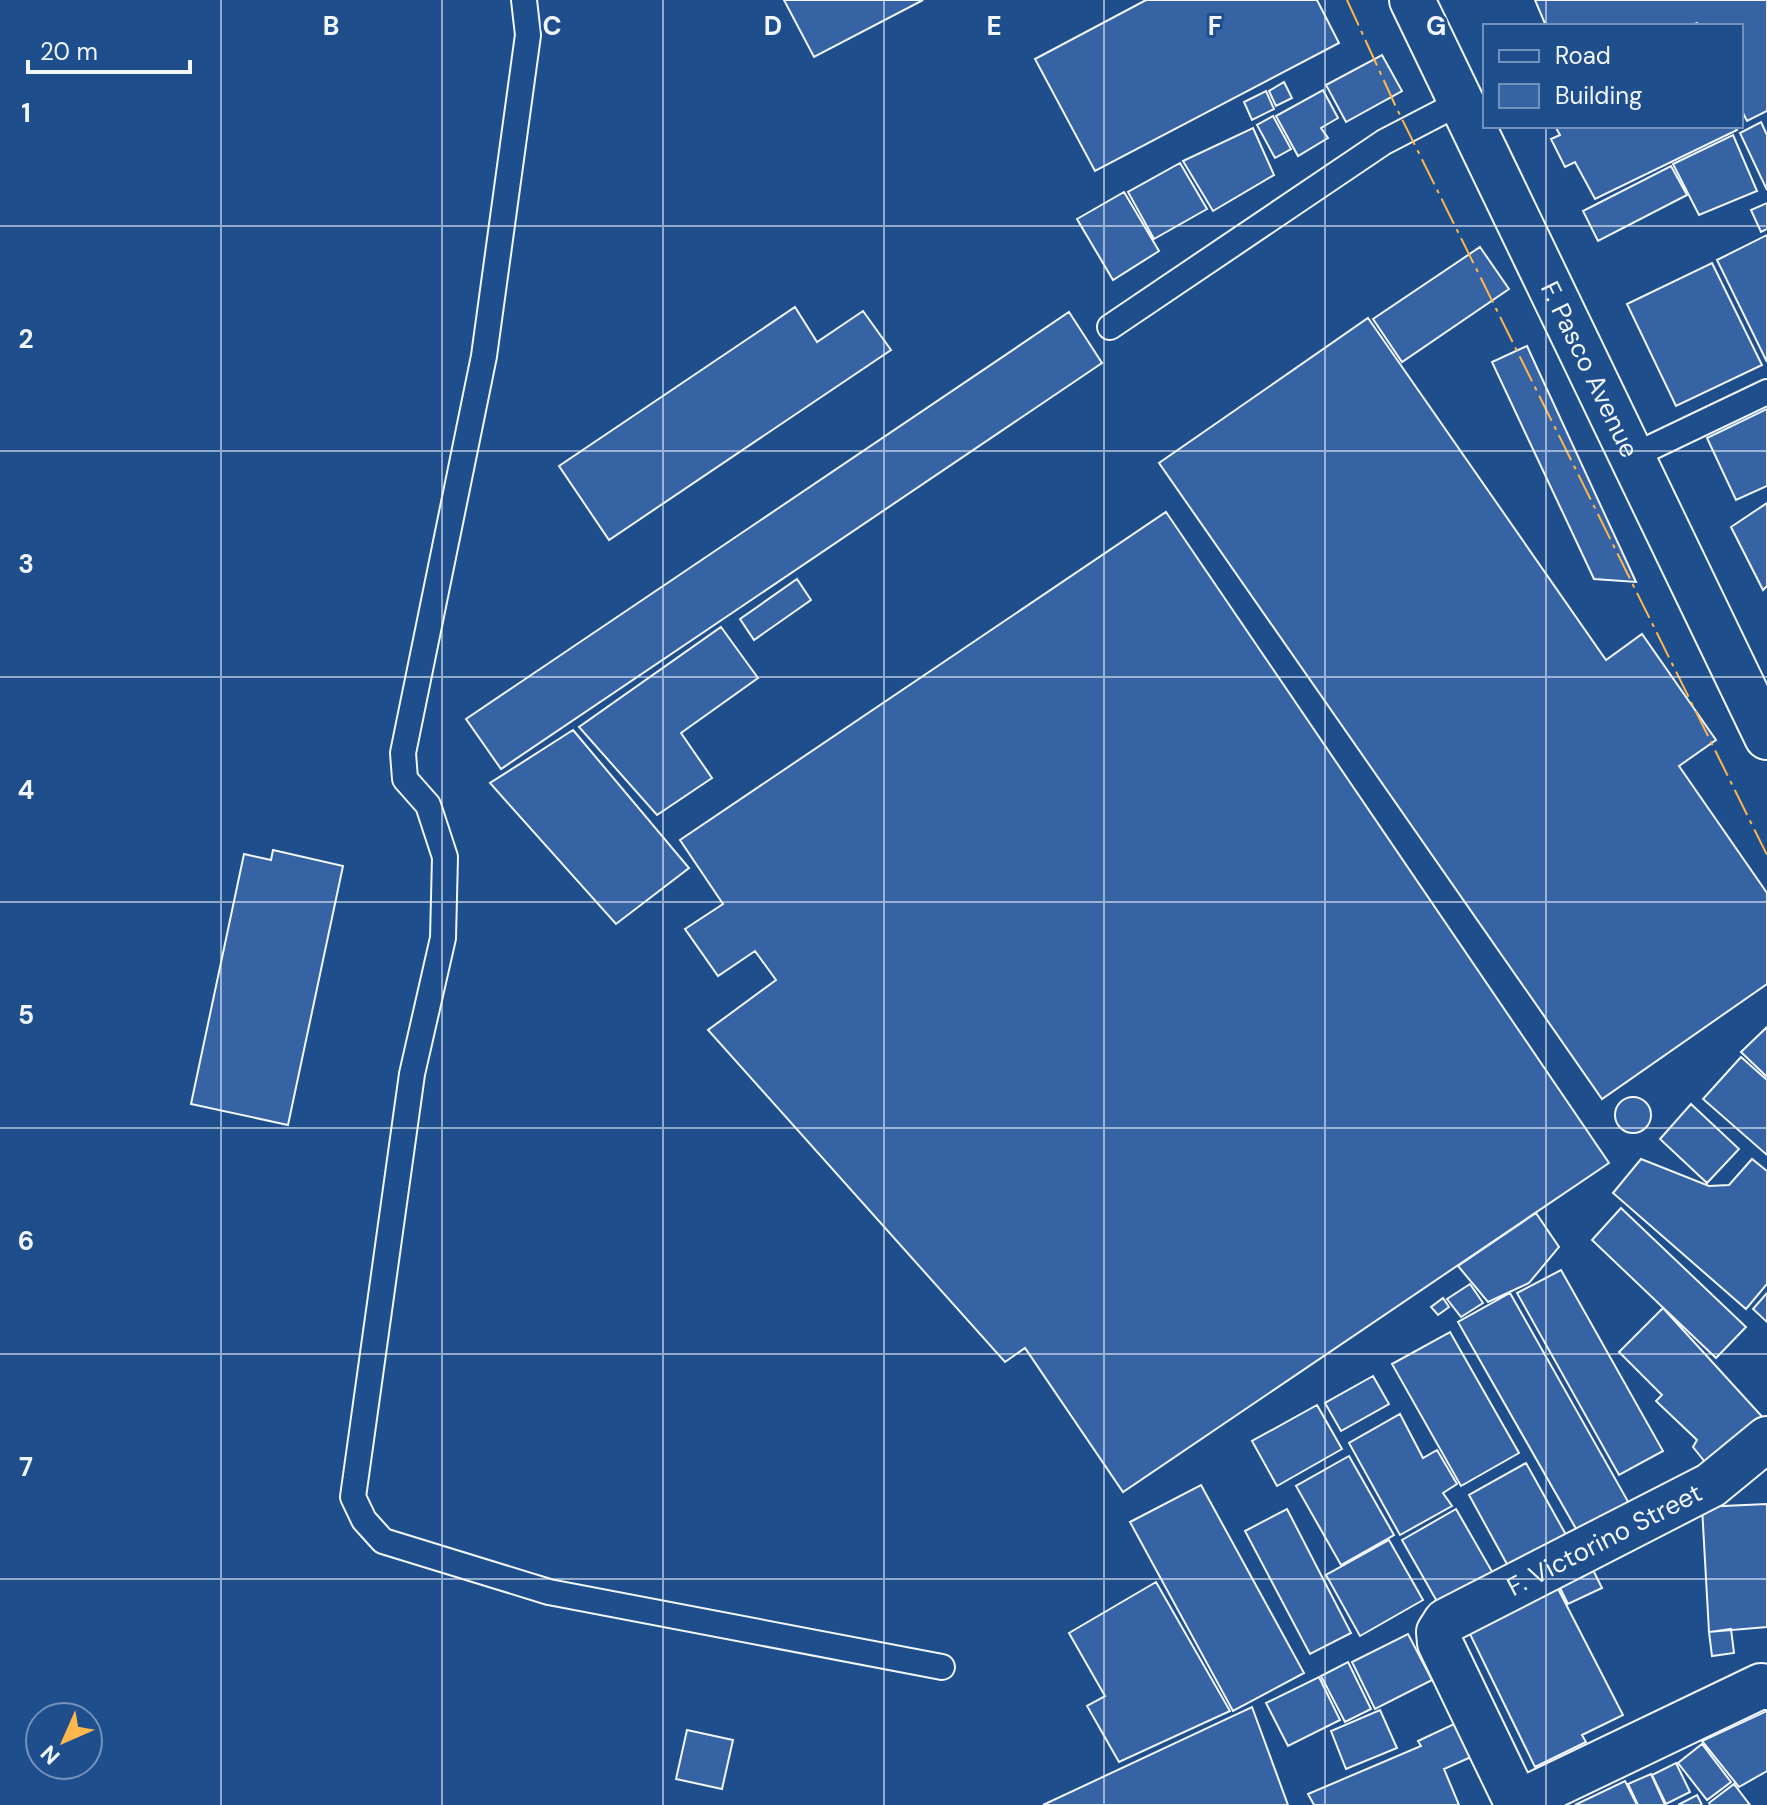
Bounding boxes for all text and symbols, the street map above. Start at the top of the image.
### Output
text: B [323,9,339,43]
text: C [542,9,562,43]
text: D [764,9,782,43]
text: E [986,9,1002,43]
text: F [1208,9,1222,43]
text: G [1426,9,1446,43]
scale bar [28,24,190,74]
legend [1483,24,1743,128]
text: 20 m [40,36,98,67]
text: Road [1555,40,1611,71]
text: Building [1555,80,1642,111]
text: 1 [21,96,31,130]
street label: F. Pasco Avenue [1533,276,1647,463]
text: 2 [18,322,34,356]
text: 3 [18,547,34,581]
text: 4 [18,773,34,807]
text: 5 [18,998,34,1032]
text: 6 [18,1224,34,1258]
text: 7 [19,1450,33,1484]
street label: F. Victorino Street [1501,1476,1708,1604]
north arrow [24,1701,104,1781]
text: N [34,1739,66,1771]

